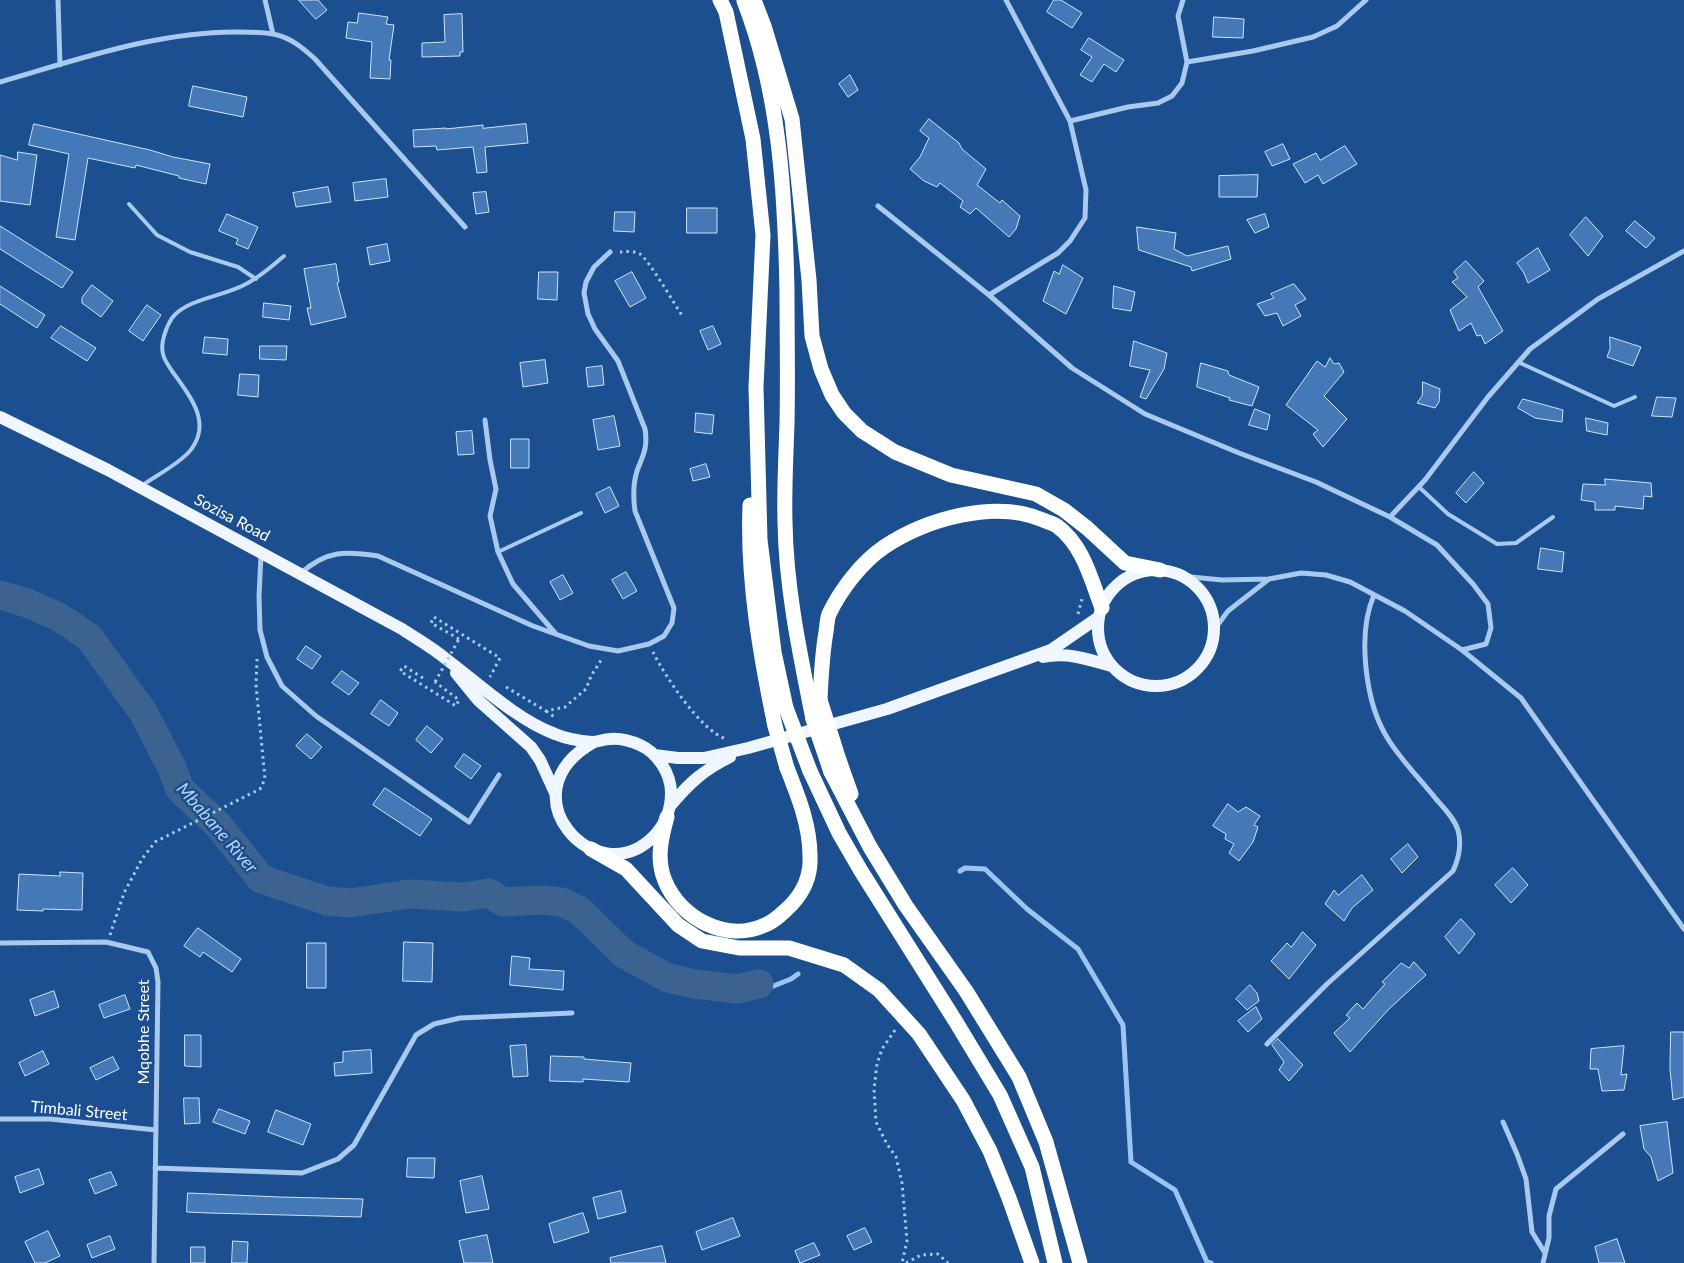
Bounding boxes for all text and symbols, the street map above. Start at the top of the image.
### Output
street label: Sozisa Road [191,490,273,546]
water label: Mbabane River [172,778,262,878]
street label: Mqobhe Street [134,979,154,1085]
street label: Timbali Street [30,1097,128,1125]

